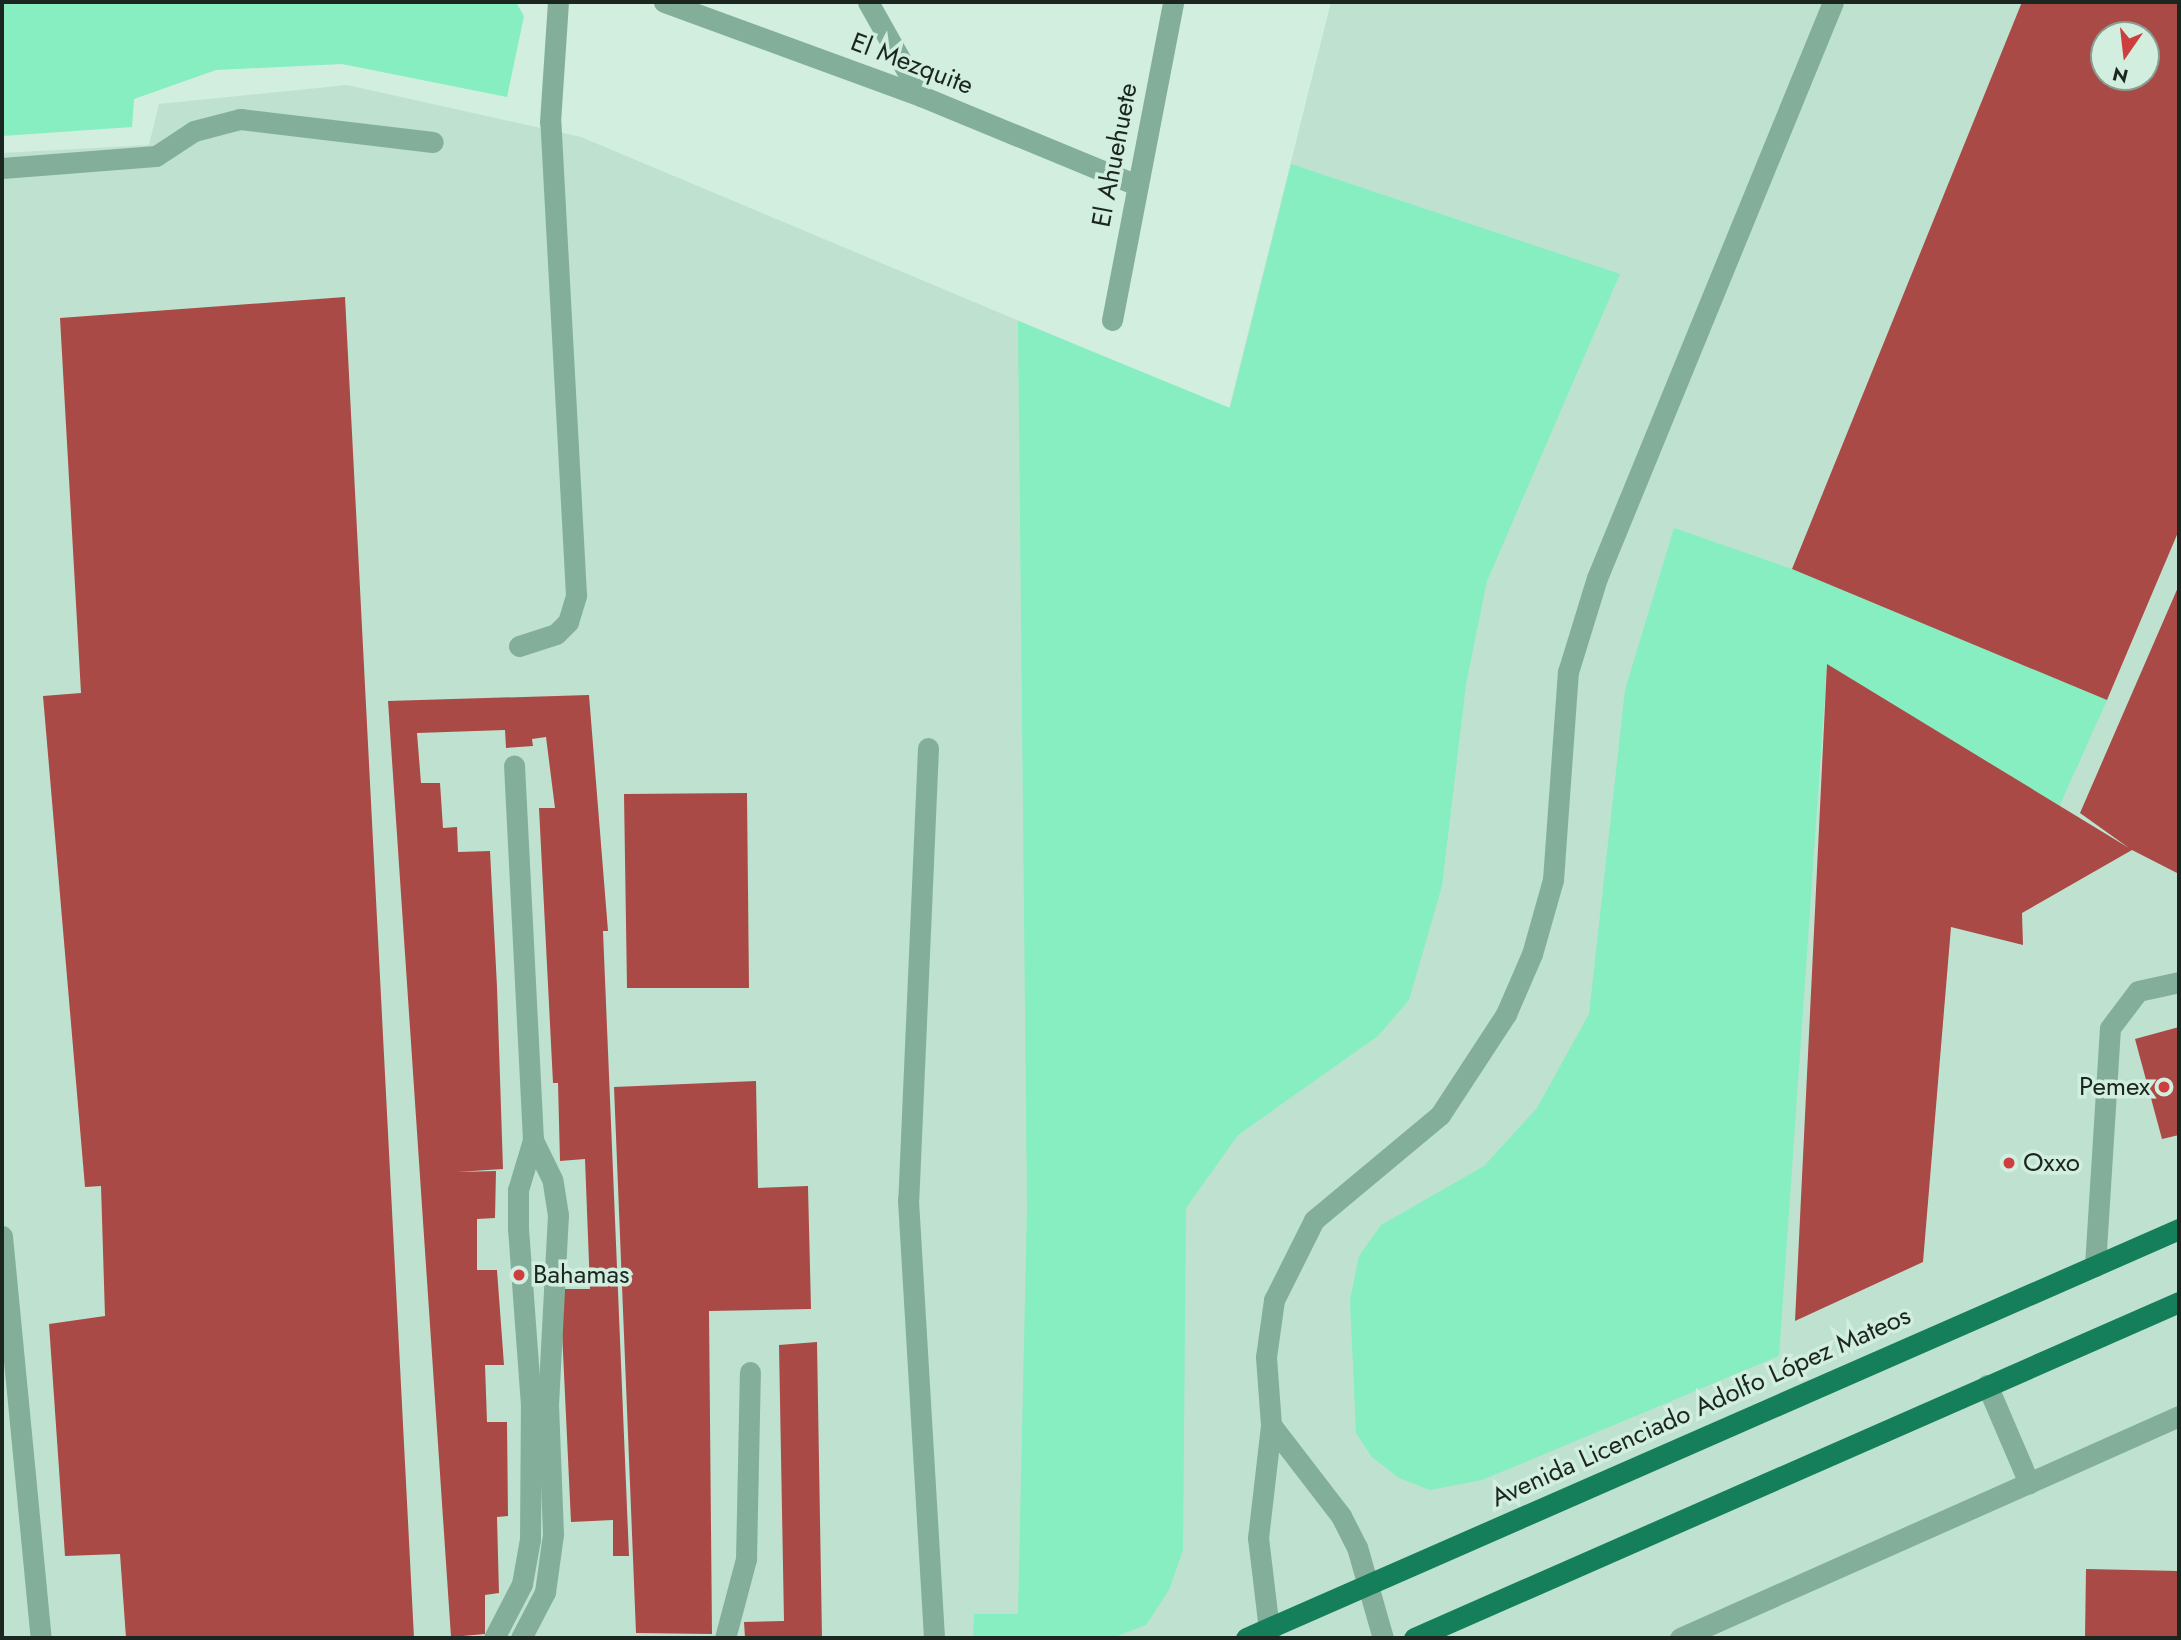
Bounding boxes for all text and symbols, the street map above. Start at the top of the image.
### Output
north arrow [2090,21,2160,91]
street label: El Mezquite [846,26,978,102]
text: N [2110,60,2131,90]
street label: El Ahuehuete [1086,80,1144,230]
place label: Pemex [2079,1071,2150,1103]
marker: Pemex [2156,1079,2172,1095]
place label: Oxxo [2023,1147,2080,1179]
marker: Oxxo [2001,1155,2017,1171]
place label: Bahamas [533,1259,629,1291]
marker: Bahamas [511,1267,527,1283]
street label: Avenida Licenciado Adolfo López Mateos [1487,1300,1915,1514]

